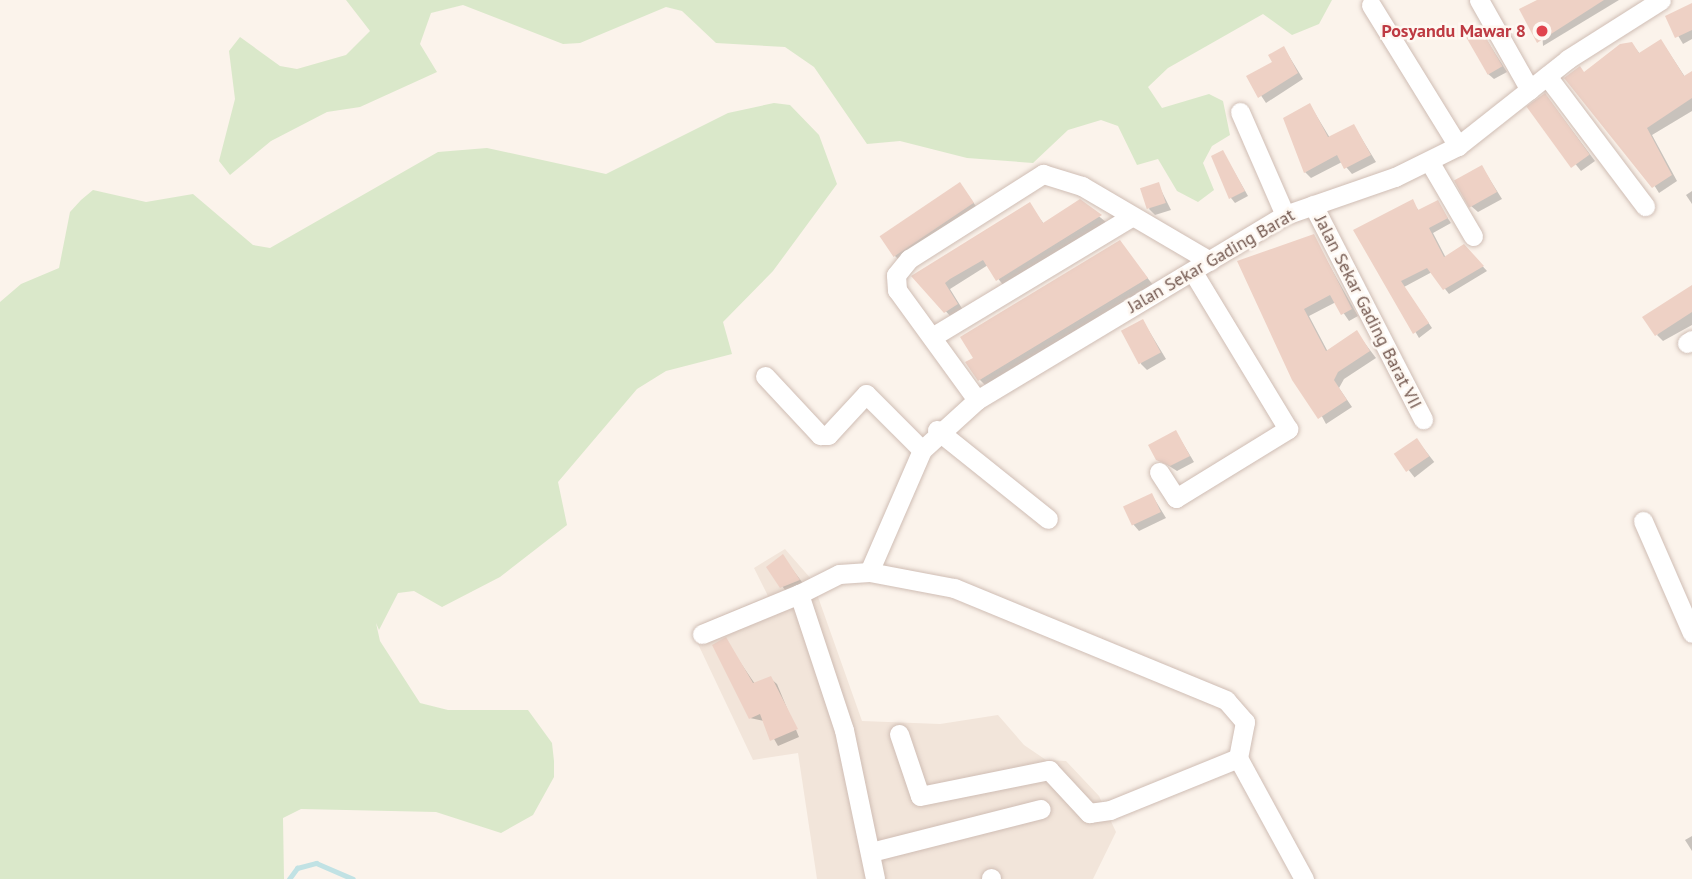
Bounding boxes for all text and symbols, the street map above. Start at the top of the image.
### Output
place label: Posyandu Mawar 8 [1381,20,1526,42]
marker: Posyandu Mawar 8 [1532,21,1552,41]
street label: Jalan Sekar Gading Barat [1124,204,1298,318]
street label: Jalan Sekar Gading Barat VII [1310,211,1426,413]

